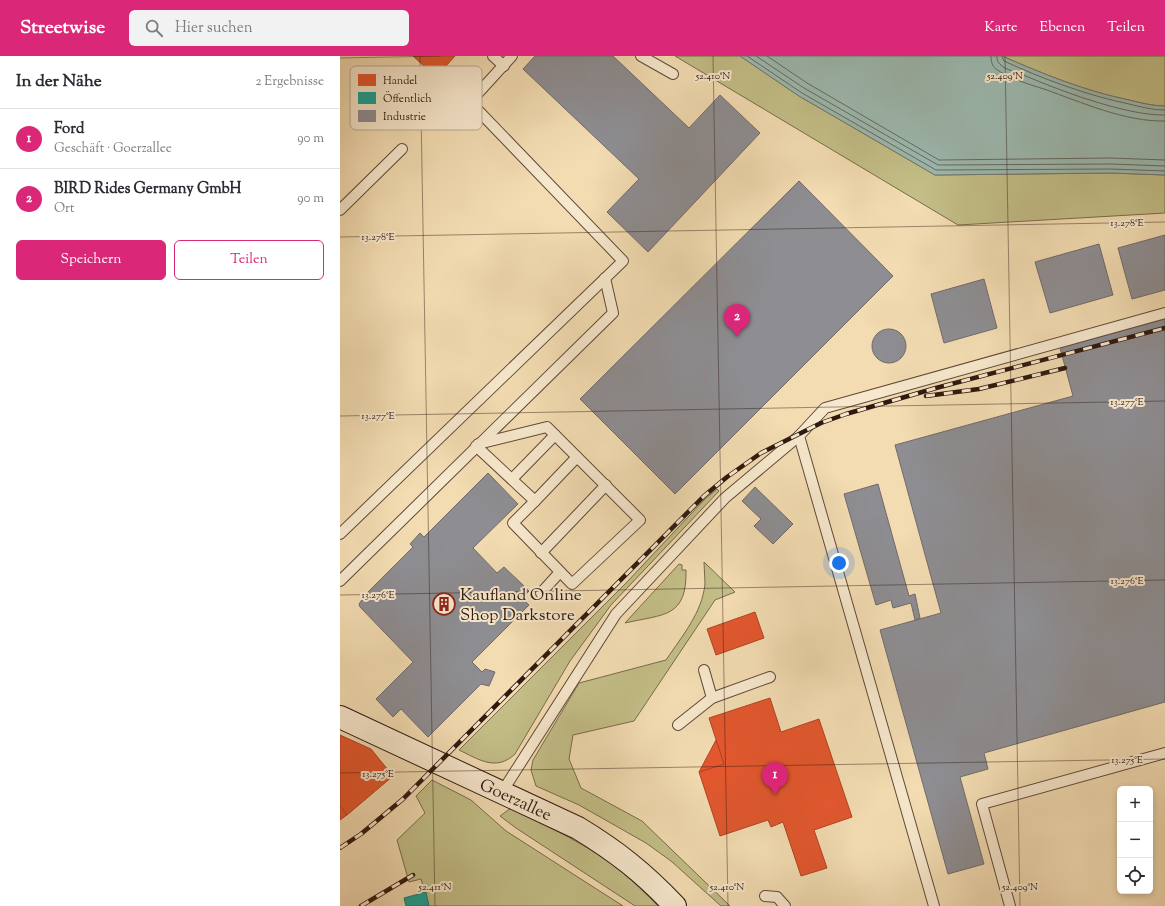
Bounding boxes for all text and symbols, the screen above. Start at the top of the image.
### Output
search box [129,10,409,46]
text: Streetwise [20,15,105,42]
icon: search [143,17,165,39]
text: Hier suchen [175,18,253,39]
text: Karte [985,18,1018,38]
text: Ebenen [1040,18,1085,38]
text: Teilen [1107,18,1145,38]
legend [350,66,482,130]
text: 52.410°N [695,69,730,84]
text: 52.409°N [986,69,1023,84]
text: In der Nähe [16,70,102,94]
text: 2 Ergebnisse [255,73,324,91]
text: Handel [383,73,417,89]
text: Öffentlich [383,90,432,107]
text: Industrie [383,109,426,125]
text: Ford [54,119,84,140]
text: 1 [27,130,31,148]
text: 90 m [297,130,324,148]
text: Geschäft · Goerzallee [54,140,172,158]
text: BIRD Rides Germany GmbH [54,179,241,200]
text: 2 [26,190,32,208]
text: 90 m [297,190,324,208]
text: Ort [54,200,74,218]
text: 13.278°E [1110,216,1144,231]
text: 13.278°E [361,230,395,245]
button: Speichern [16,240,166,280]
button: Teilen [174,240,324,280]
pin: 2 [724,304,750,337]
text: 13.277°E [1110,395,1144,410]
text: 13.277°E [361,409,395,424]
your location [829,553,849,573]
text: 13.276°E [1110,574,1144,589]
place label: Kaufland Online Shop Darkstore [460,584,582,628]
text: 13.276°E [361,588,395,603]
building icon: Kaufland Online Shop Darkstore [431,591,457,617]
text: 13.275°E [1111,753,1143,768]
pin: 1 [762,762,788,795]
text: 13.275°E [362,767,394,782]
street label: Goerzallee [475,774,555,828]
map controls [1117,786,1153,894]
button: + [1117,786,1153,822]
button: − [1117,822,1153,858]
button: locate [1117,858,1153,894]
text: 52.411°N [417,880,452,895]
text: 52.410°N [709,880,744,895]
text: 52.409°N [1001,880,1038,895]

